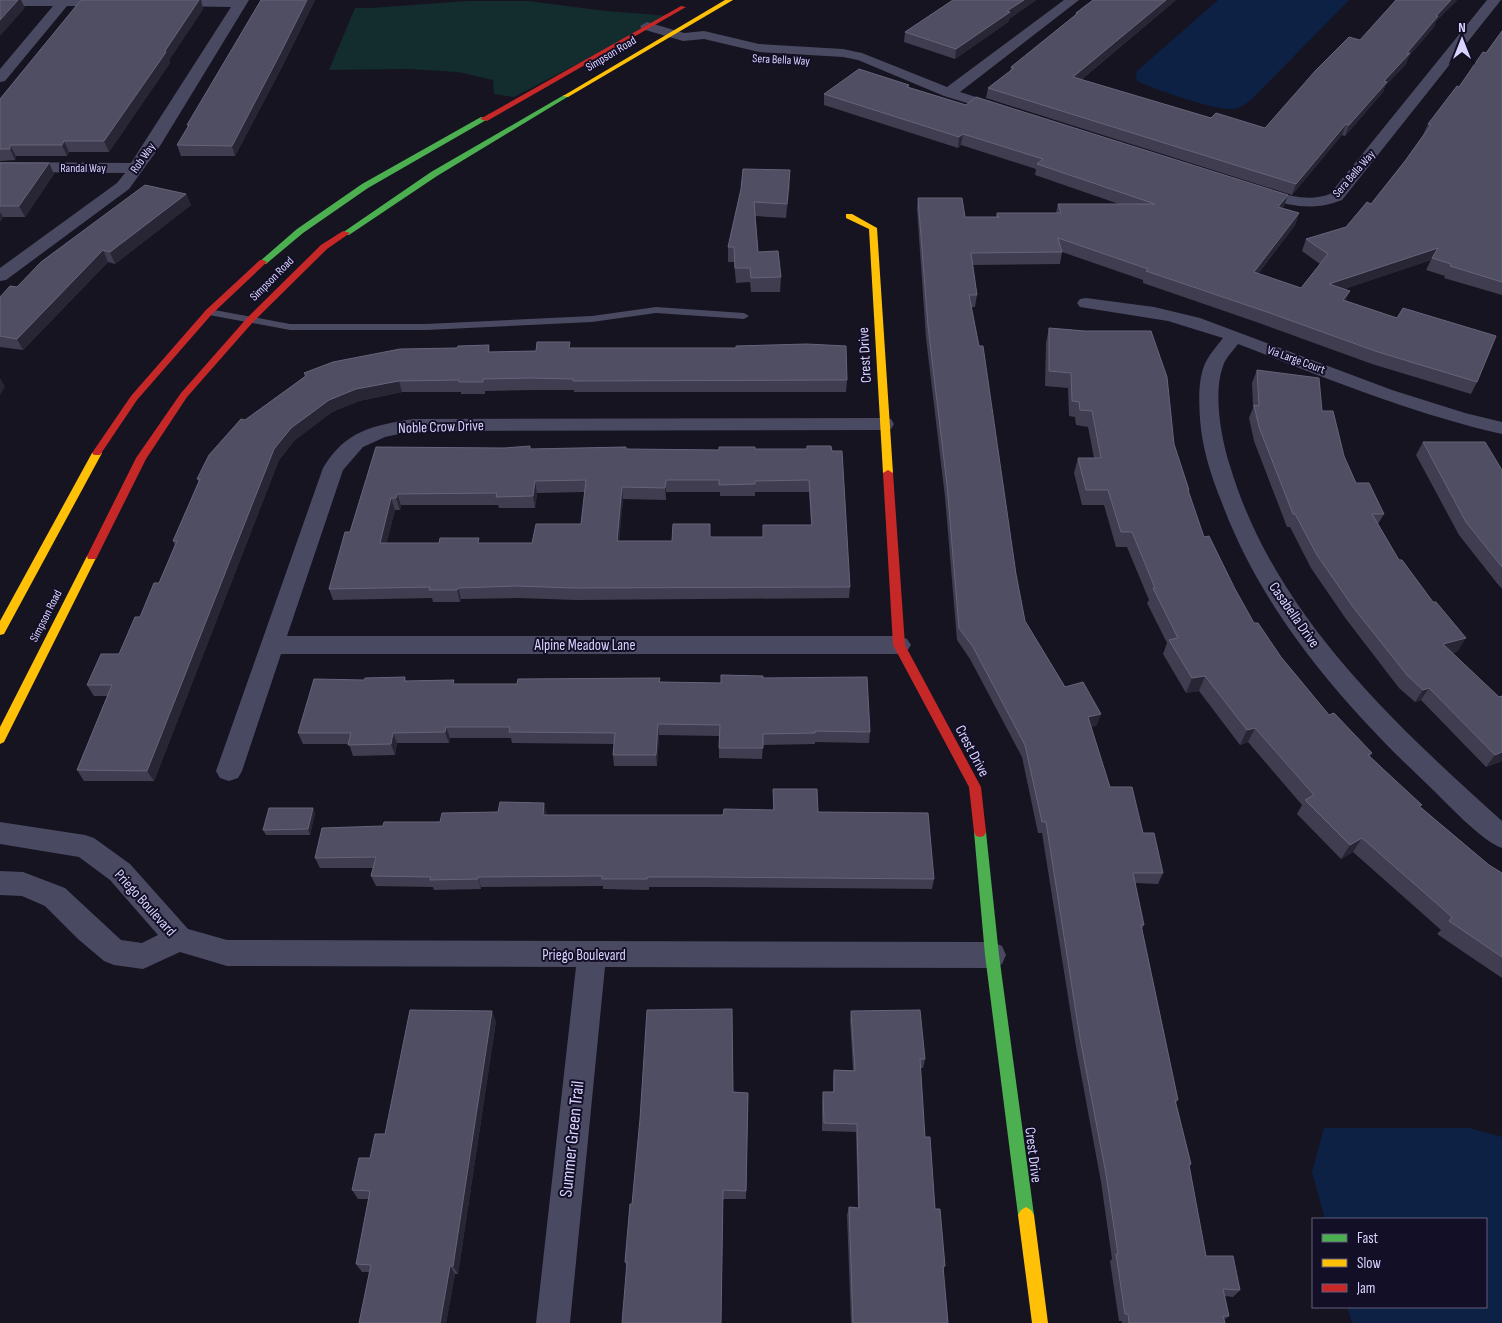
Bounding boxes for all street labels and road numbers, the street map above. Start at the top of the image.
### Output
street label: Simpson Road [583,33,639,75]
street label: Sera Bella Way [752,51,810,69]
street label: Rob Way [127,140,159,176]
street label: Sera Bella Way [1329,147,1379,201]
street label: Randal Way [60,161,106,176]
street label: Simpson Road [247,254,297,304]
street label: Crest Drive [854,327,876,383]
street label: Via Large Court [1265,343,1327,378]
street label: Noble Crow Drive [398,416,484,438]
street label: Casabella Drive [1264,578,1324,652]
street label: Simpson Road [27,587,65,645]
street label: Alpine Meadow Lane [534,636,635,655]
street label: Crest Drive [950,722,994,780]
street label: Priego Boulevard [110,866,180,940]
street label: Priego Boulevard [542,946,626,965]
street label: Summer Green Trail [555,1080,589,1198]
street label: Crest Drive [1020,1126,1046,1184]

